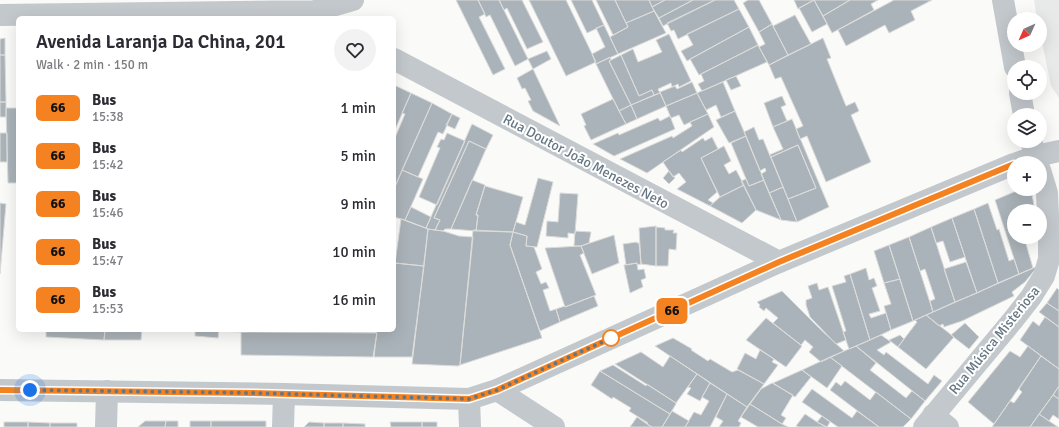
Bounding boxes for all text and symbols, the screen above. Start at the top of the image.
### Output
north arrow [1007,12,1047,52]
map controls [1007,12,1047,244]
button: heart [334,29,376,71]
text: Avenida Laranja Da China, 201 [36,30,286,54]
text: Walk · 2 min · 150 m [36,57,148,73]
button: locate [1007,60,1047,100]
text: Bus [92,91,116,109]
text: 66 [50,99,66,116]
text: 1 min [340,99,376,117]
button: layers [1007,108,1047,148]
text: 15:38 [92,109,124,125]
street label: Rua Doutor João Menezes Neto [500,111,671,212]
text: Bus [92,139,116,157]
text: 66 [50,147,66,164]
text: 5 min [340,147,376,165]
button: + [1007,156,1047,196]
text: 15:42 [92,157,124,173]
text: Bus [92,187,116,205]
text: 66 [50,195,66,212]
text: 9 min [340,195,376,213]
button: − [1007,204,1047,244]
text: 15:46 [92,205,124,221]
text: Bus [92,235,116,253]
text: 66 [50,243,66,260]
text: 10 min [332,243,376,261]
text: 15:47 [92,253,124,269]
text: Bus [92,283,116,301]
street label: Rua Música Misteriosa [946,283,1043,398]
text: 66 [50,291,66,308]
text: 16 min [332,291,376,309]
line badge: 66 [654,298,690,324]
text: 15:53 [92,301,124,317]
text: 66 [664,302,680,319]
unlabelled marker [602,329,620,347]
your location [20,380,40,400]

